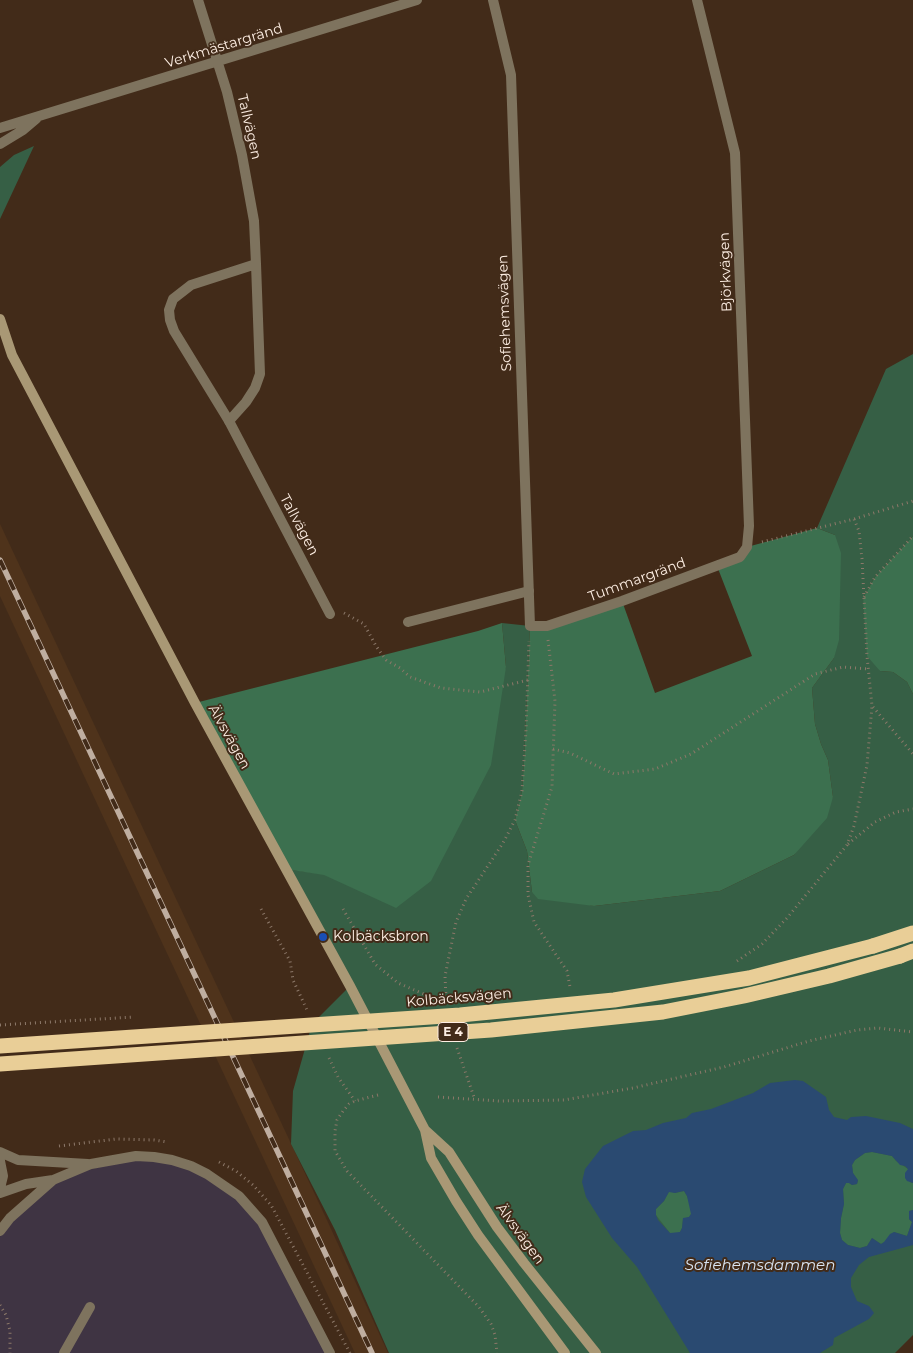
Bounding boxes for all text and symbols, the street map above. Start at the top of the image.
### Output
street label: Verkmästargränd [163,20,285,72]
street label: Tallvägen [233,93,265,161]
street label: Björkvägen [716,232,736,312]
street label: Sofiehemsvägen [495,254,515,372]
street label: Tallvägen [276,492,322,558]
street label: Tummargränd [586,555,688,605]
street label: Älvsvägen [204,702,254,772]
place label: Kolbäcksbron [333,929,429,945]
marker: Kolbäcksbron [317,931,329,943]
street label: Kolbäcksvägen [406,985,512,1011]
road number: E 4 [438,1022,468,1042]
street label: Älvsvägen [492,1200,548,1268]
water label: Sofiehemsdammen [685,1257,835,1275]

